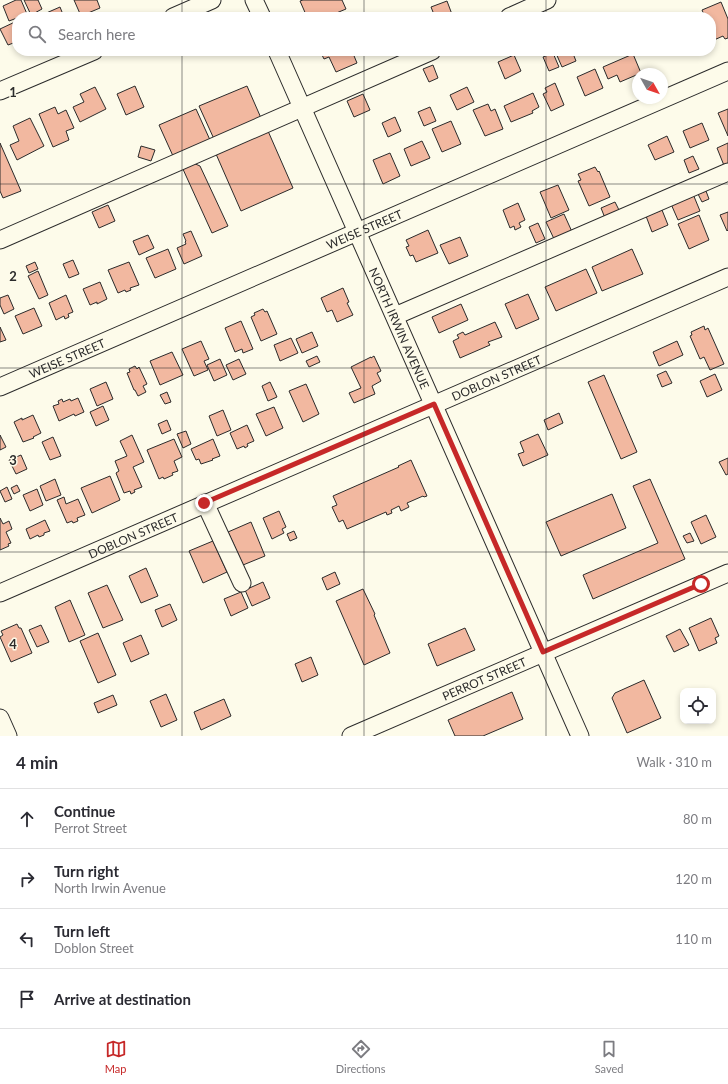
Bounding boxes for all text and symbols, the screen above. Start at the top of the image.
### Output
search box [12,12,716,56]
icon: search [26,23,48,45]
text: Search here [58,25,135,43]
north arrow [632,68,668,104]
text: 1 [9,84,17,100]
street label: WEISE STREET [324,206,404,252]
street label: NORTH IRWIN AVENUE [366,265,433,391]
text: 2 [9,268,17,284]
street label: WEISE STREET [27,335,107,381]
street label: DOBLON STREET [449,352,543,404]
text: 3 [9,452,17,468]
route end [195,494,213,512]
street label: DOBLON STREET [86,509,180,561]
route start [692,575,710,593]
text: 4 [9,636,17,652]
street label: PERROT STREET [440,654,529,703]
map controls [680,688,716,724]
button: locate [680,688,716,724]
text: 4 min [16,752,58,773]
text: Walk · 310 m [636,754,712,770]
text: Continue [54,802,115,820]
icon: ahead [16,808,38,830]
text: 80 m [683,811,712,827]
text: Perrot Street [54,820,127,836]
text: Turn right [54,862,119,880]
icon: right [16,868,38,890]
text: 120 m [675,871,712,887]
text: North Irwin Avenue [54,880,166,896]
text: Turn left [54,922,110,940]
icon: left [16,928,38,950]
text: 110 m [675,931,712,947]
text: Doblon Street [54,940,134,956]
icon: arrive [16,988,38,1010]
text: Arrive at destination [54,990,191,1008]
tab: Map [105,1038,127,1075]
tab: Directions [336,1038,385,1075]
tab: Saved [595,1038,623,1075]

